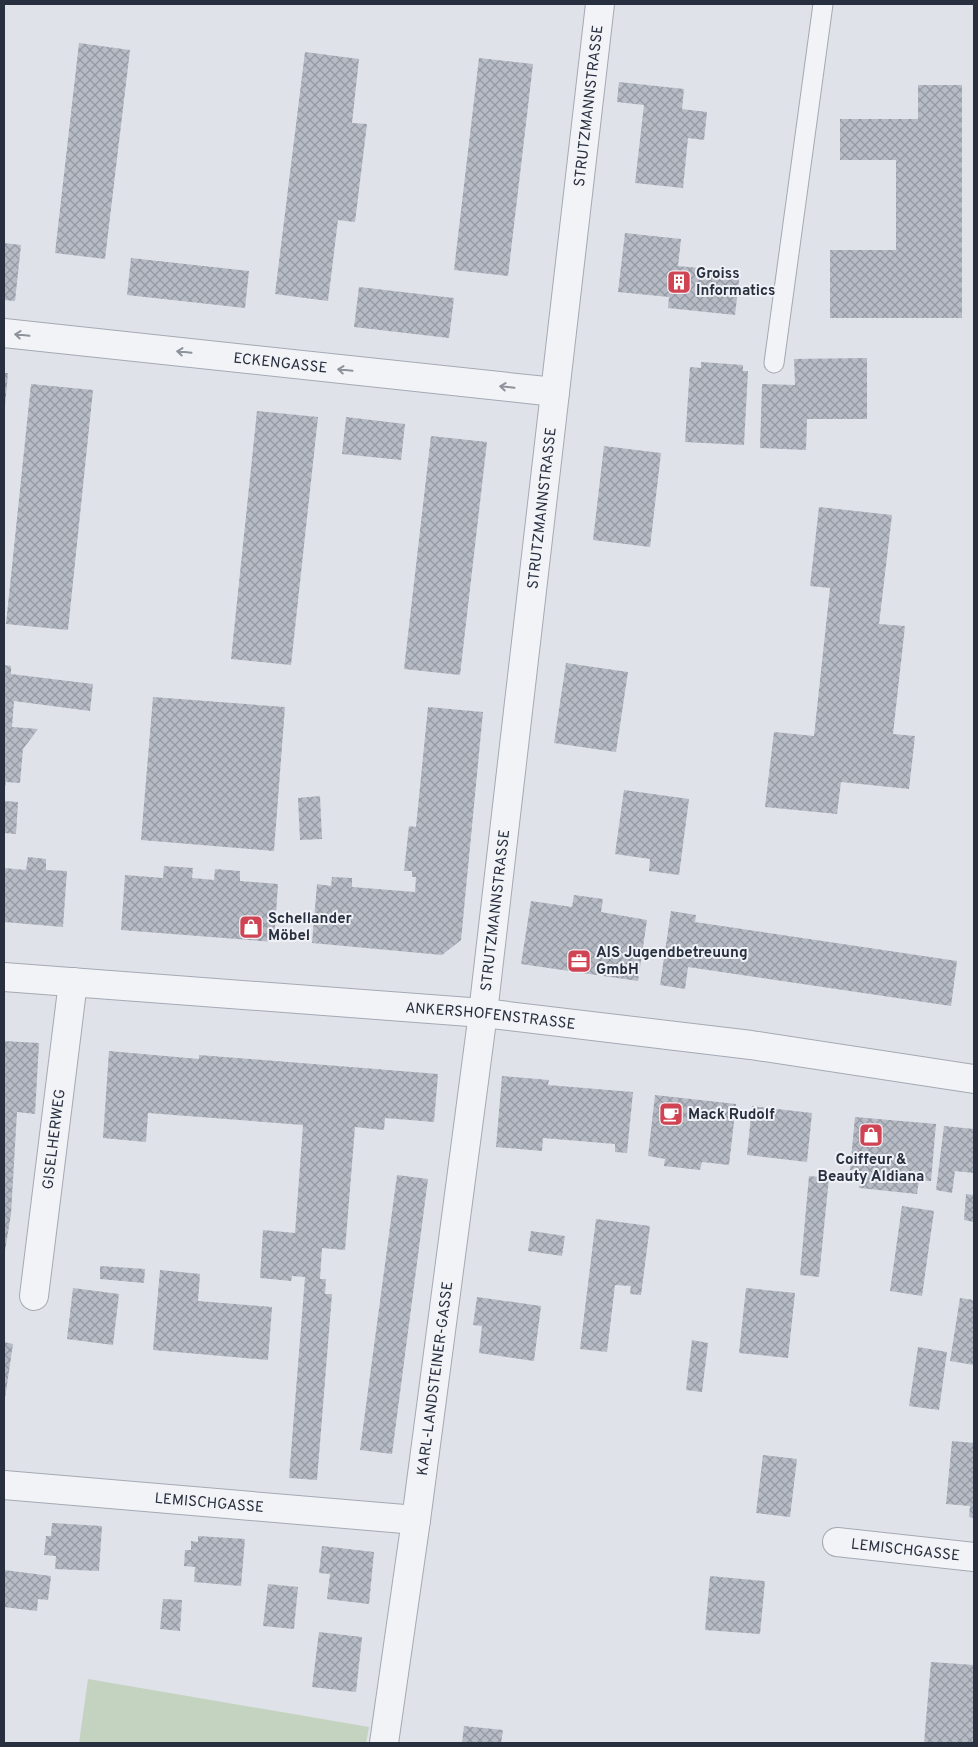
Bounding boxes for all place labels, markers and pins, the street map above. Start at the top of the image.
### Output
place label: Groiss Informatics [696,265,775,301]
building icon: Groiss Informatics [666,269,692,295]
place label: Schellander Möbel [268,910,353,946]
shop icon: Schellander Möbel [238,914,264,940]
place label: AIS Jugendbetreuung GmbH [596,944,748,980]
office icon: AIS Jugendbetreuung GmbH [566,948,592,974]
cafe icon: Mack Rudolf [658,1101,684,1127]
place label: Mack Rudolf [688,1106,775,1125]
shop icon: Coiffeur & Beauty Aldiana [858,1122,884,1148]
place label: Coiffeur & Beauty Aldiana [818,1151,924,1187]

